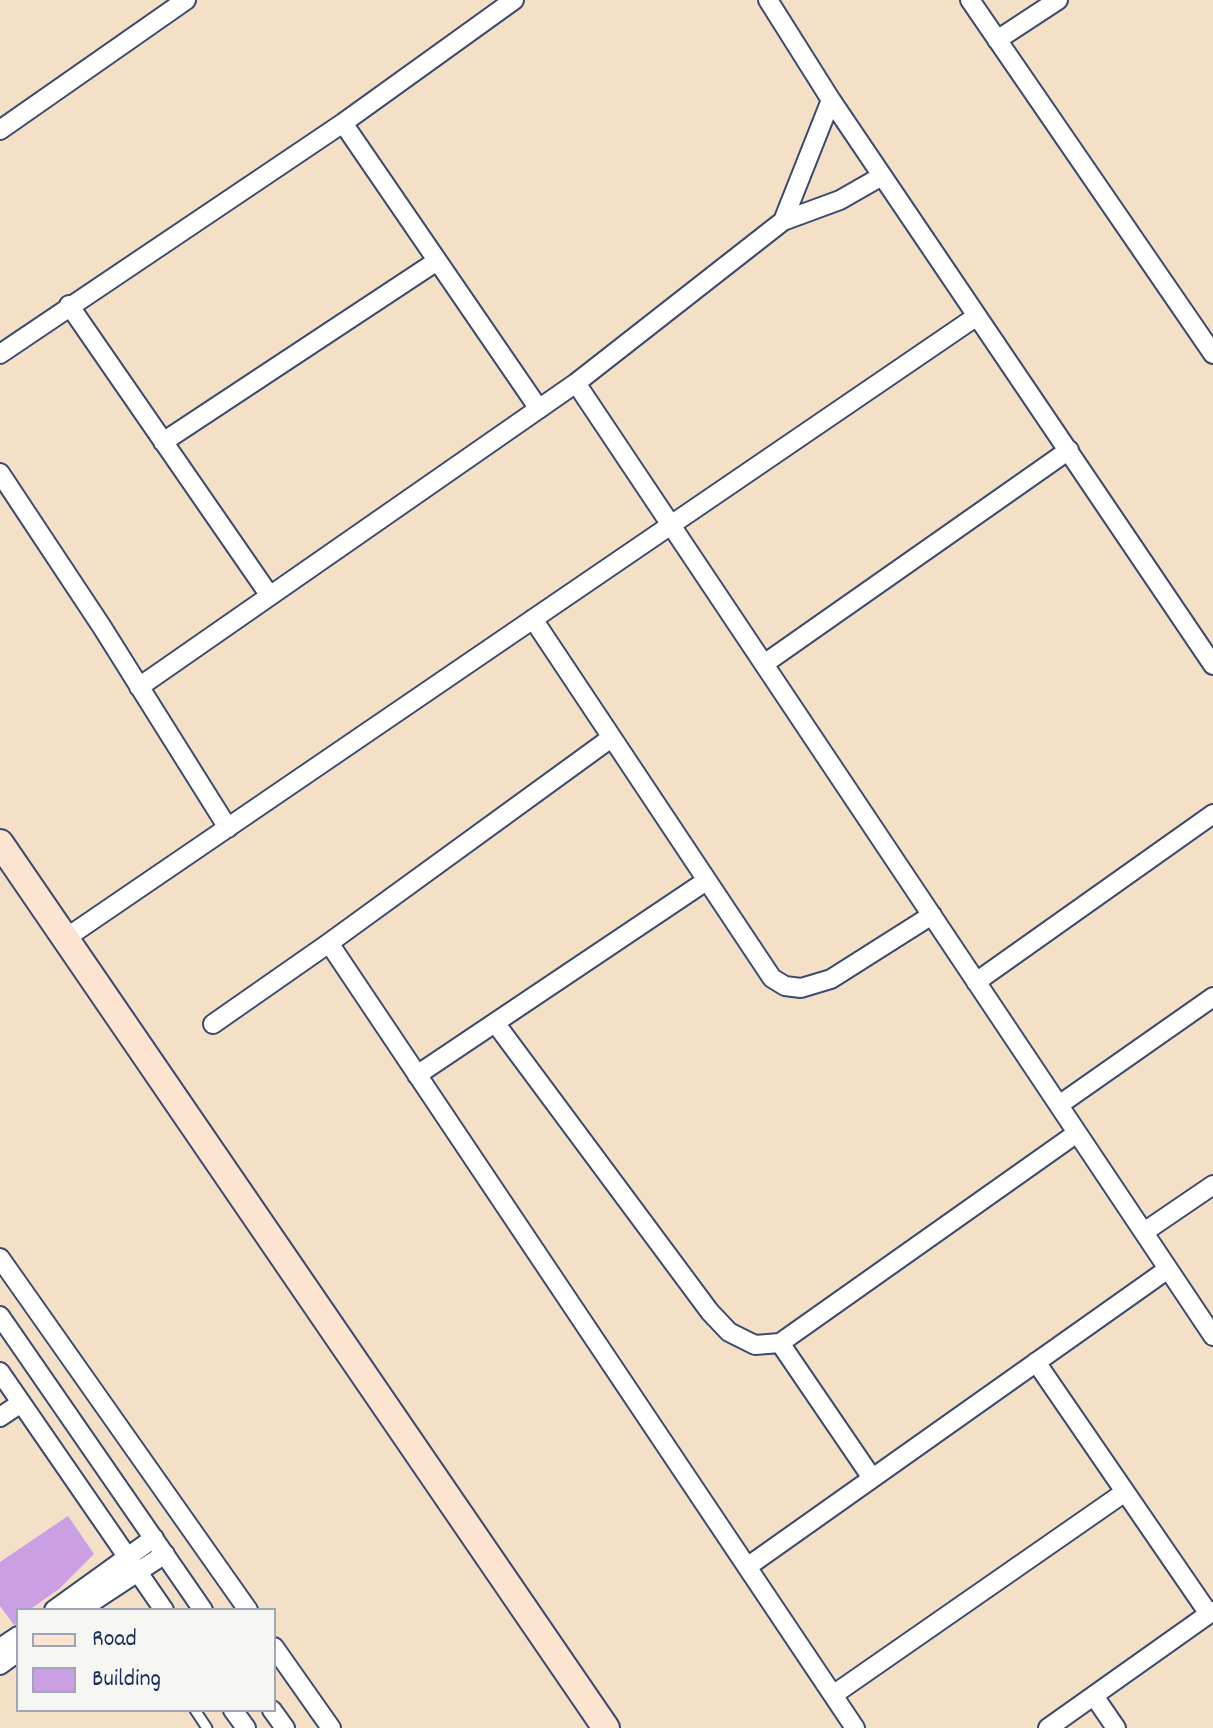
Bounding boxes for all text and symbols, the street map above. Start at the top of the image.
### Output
legend [16,1608,276,1712]
text: Road [92,1623,137,1657]
text: Building [92,1663,161,1697]

